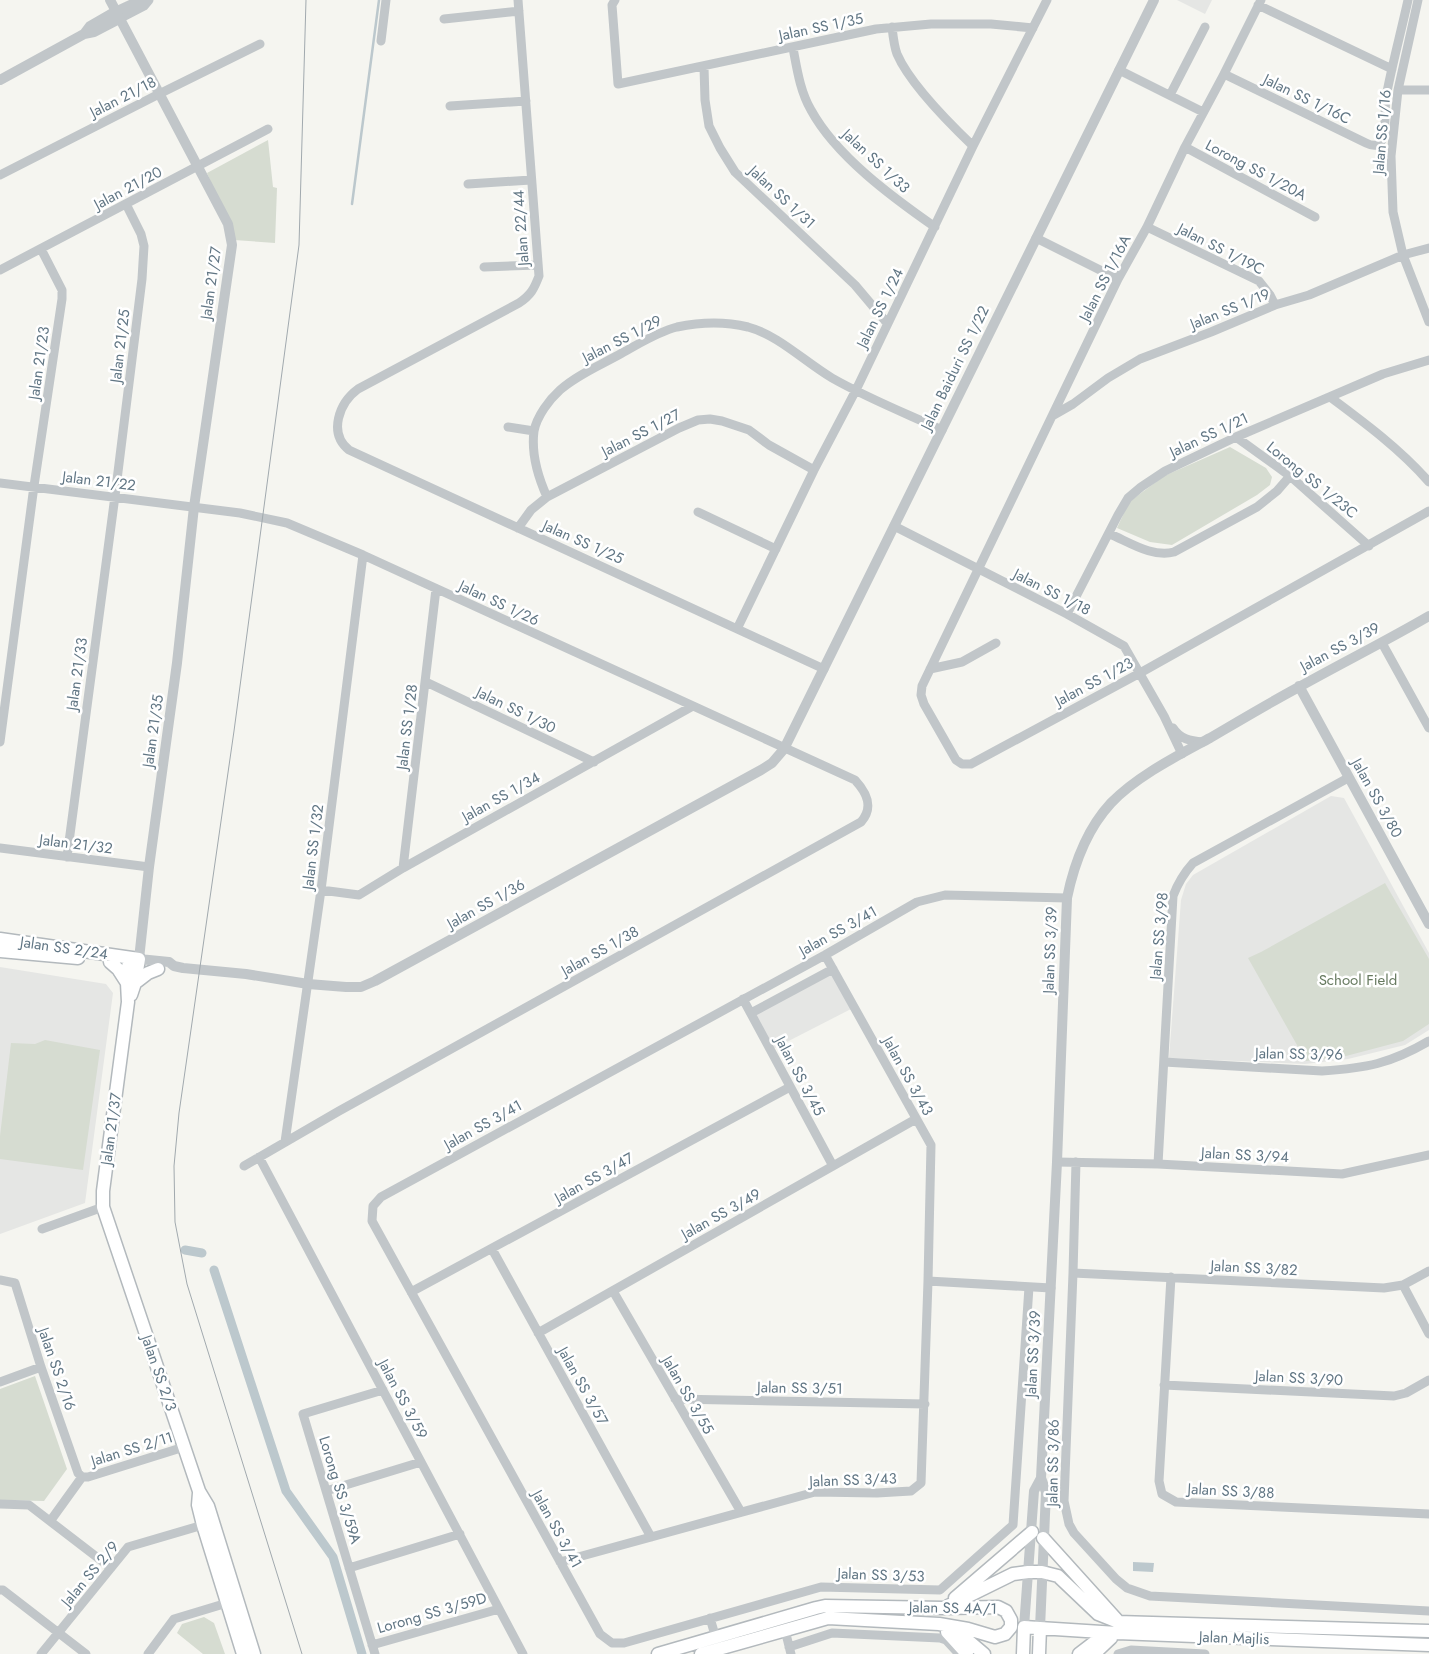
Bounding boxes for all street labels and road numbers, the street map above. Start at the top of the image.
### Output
street label: Jalan SS 1/35 [775,7,865,47]
street label: Jalan SS 1/16C [1258,67,1354,130]
street label: Jalan 21/18 [84,71,160,124]
street label: Jalan SS 1/16 [1367,89,1397,177]
street label: Jalan SS 1/33 [836,122,915,198]
street label: Lorong SS 1/20A [1201,134,1311,206]
street label: Jalan SS 1/31 [742,159,820,234]
street label: Jalan 21/20 [88,161,166,216]
street label: Jalan 22/44 [507,189,535,269]
street label: Jalan SS 1/19C [1172,217,1268,280]
street label: Jalan SS 1/16A [1073,231,1136,327]
street label: Jalan 21/27 [195,245,227,323]
street label: Jalan SS 1/24 [850,264,909,354]
street label: Jalan SS 1/19 [1185,283,1273,336]
street label: Jalan Baiduri SS 1/22 [914,302,995,436]
street label: Jalan 21/25 [104,308,135,386]
street label: Jalan SS 1/29 [577,310,666,369]
street label: Jalan 21/23 [23,325,55,403]
street label: Jalan SS 1/27 [596,404,684,463]
street label: Jalan SS 1/21 [1164,407,1252,464]
street label: Lorong SS 1/23C [1262,436,1362,524]
street label: Jalan 21/22 [59,465,137,496]
street label: Jalan SS 1/25 [537,514,627,570]
street label: Jalan SS 1/18 [1008,562,1095,621]
street label: Jalan SS 1/26 [453,574,543,631]
street label: Jalan SS 3/39 [1295,617,1384,678]
street label: Jalan 21/33 [61,636,93,714]
street label: Jalan SS 1/23 [1049,652,1137,713]
street label: Jalan SS 1/30 [471,680,560,739]
street label: Jalan SS 1/28 [391,683,423,773]
street label: Jalan 21/35 [137,693,169,771]
street label: Jalan SS 3/80 [1345,753,1408,842]
street label: Jalan SS 1/34 [456,766,544,828]
street label: Jalan SS 1/32 [297,803,329,893]
street label: Jalan 21/32 [36,828,114,859]
street label: Jalan SS 1/36 [441,874,529,935]
street label: Jalan SS 3/98 [1144,892,1174,982]
street label: Jalan SS 3/41 [793,901,881,962]
street label: Jalan SS 3/39 [1037,906,1063,996]
street label: Jalan SS 1/38 [555,921,643,982]
street label: Jalan SS 2/24 [17,931,110,965]
street label: Jalan SS 3/45 [769,1030,830,1120]
street label: Jalan SS 3/43 [876,1031,939,1120]
street label: Jalan SS 3/96 [1253,1042,1343,1066]
street label: Jalan 21/37 [95,1091,127,1169]
street label: Jalan SS 3/41 [438,1095,526,1156]
street label: Jalan SS 3/94 [1199,1142,1290,1168]
street label: Jalan SS 3/47 [549,1147,638,1210]
street label: Jalan SS 3/49 [675,1183,765,1246]
street label: Jalan SS 3/82 [1208,1255,1298,1281]
street label: Jalan SS 3/39 [1020,1310,1046,1400]
street label: Jalan SS 2/16 [32,1323,81,1413]
street label: Jalan SS 2/3 [135,1330,182,1414]
street label: Jalan SS 3/57 [551,1341,614,1429]
street label: Jalan SS 3/55 [656,1350,719,1438]
street label: Jalan SS 3/59 [372,1353,433,1443]
street label: Jalan SS 3/90 [1252,1365,1344,1391]
street label: Jalan SS 3/51 [755,1376,843,1400]
street label: Jalan SS 3/86 [1041,1419,1065,1509]
street label: Jalan SS 2/11 [86,1426,176,1472]
street label: Lorong SS 3/59A [313,1433,367,1547]
street label: Jalan SS 3/43 [807,1467,897,1493]
street label: Jalan SS 3/88 [1185,1478,1275,1504]
street label: Jalan SS 3/41 [526,1484,587,1572]
street label: Jalan SS 2/9 [55,1536,124,1613]
street label: Jalan SS 3/53 [835,1562,925,1588]
street label: Lorong SS 3/59D [375,1587,489,1639]
street label: Jalan SS 4A/1 [907,1596,997,1620]
street label: Jalan Majlis [1196,1626,1270,1650]

